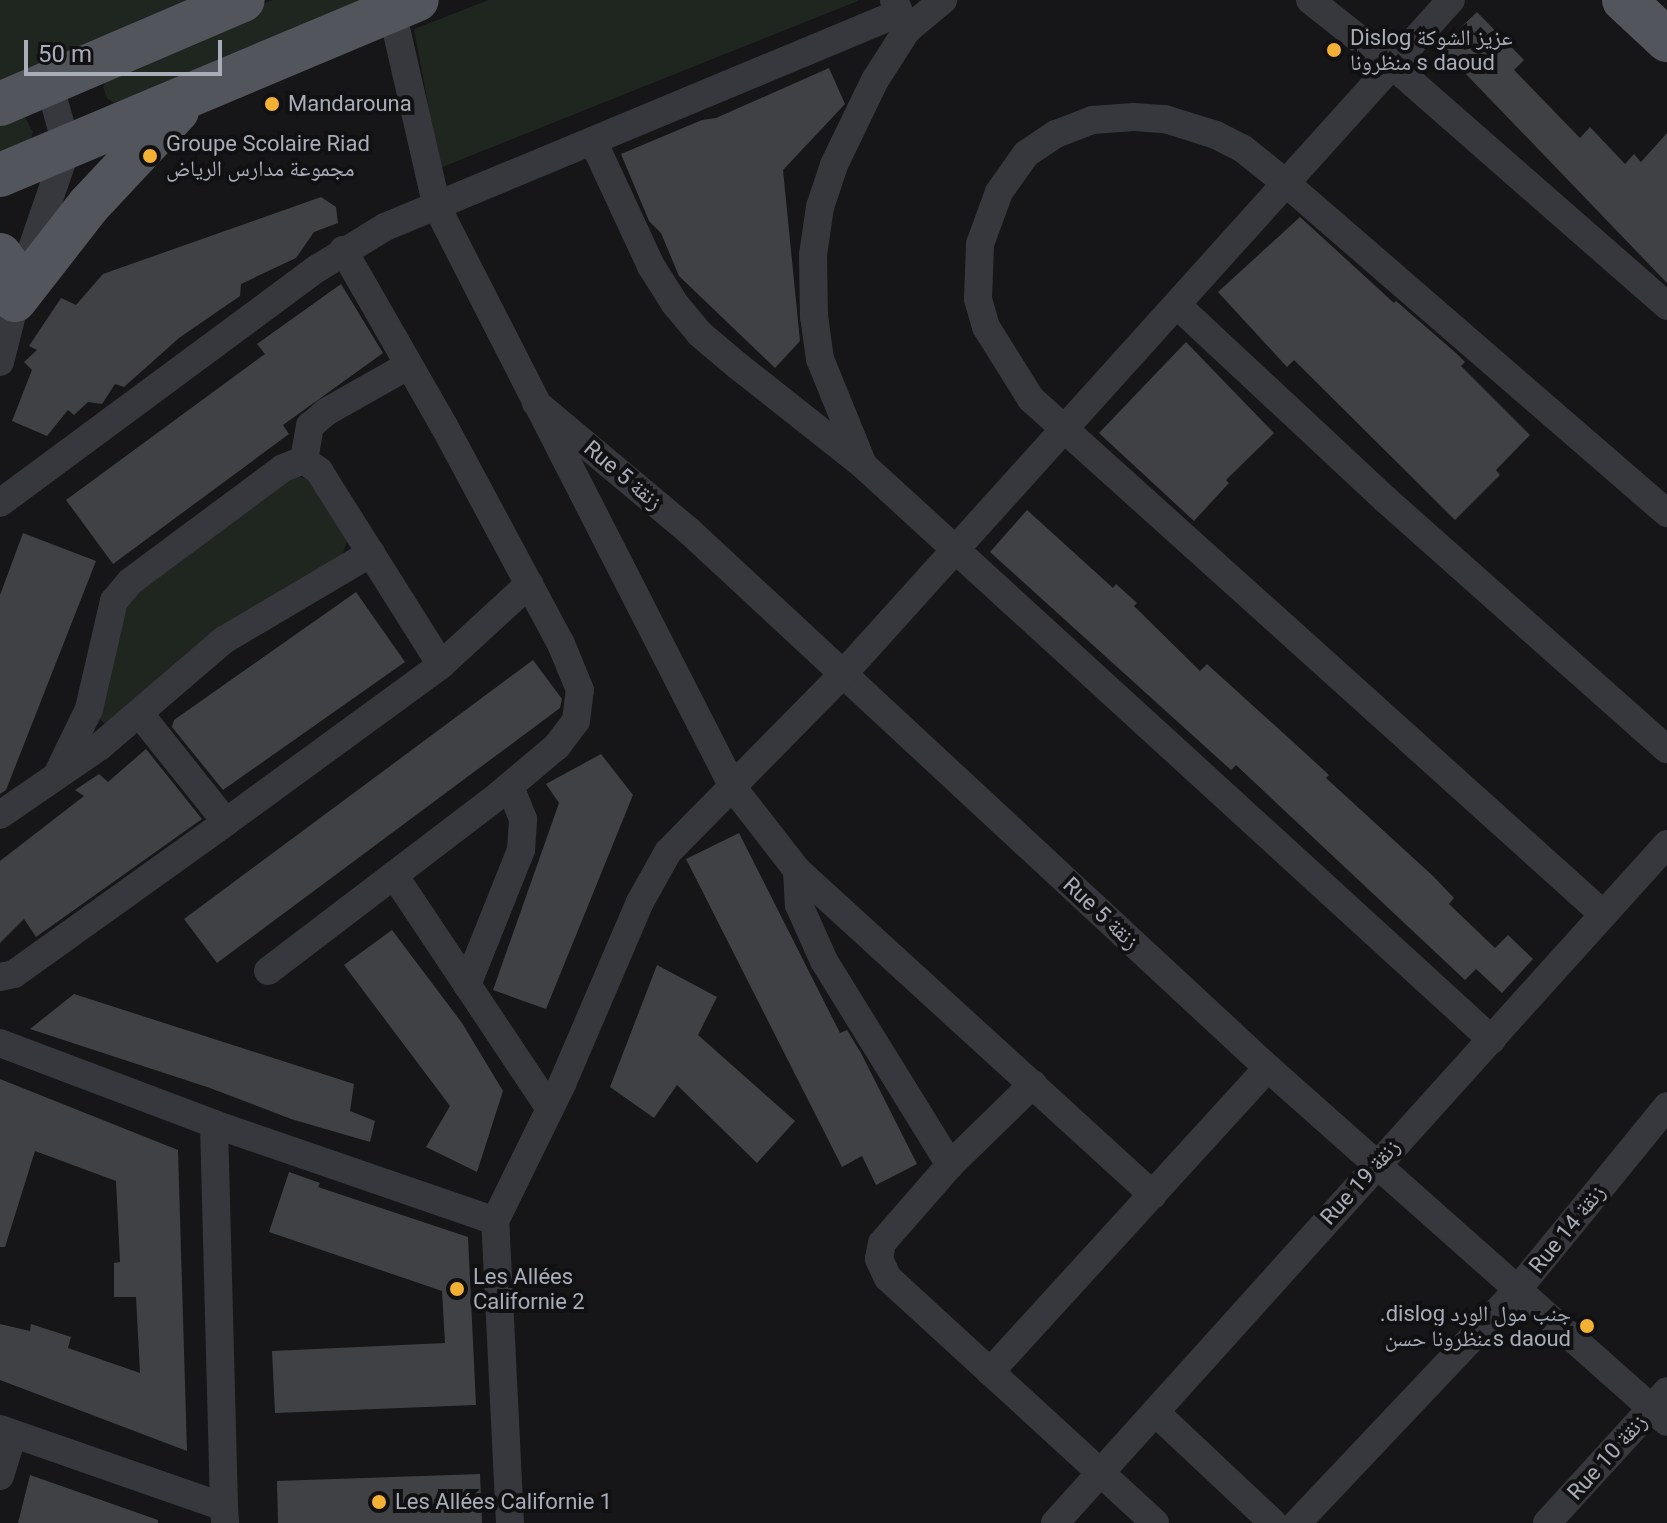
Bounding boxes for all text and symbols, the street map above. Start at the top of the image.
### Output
scale bar [28,24,226,74]
place label: Dislog عزيز الشوكة منظرونا s daoud [1350,24,1513,76]
text: 50 m [38,40,92,68]
marker: Dislog عزيز الشوكة منظرونا s daoud [1325,41,1343,59]
place label: Mandarouna [288,91,412,117]
marker: Mandarouna [263,95,281,113]
place label: Groupe Scolaire Riad مجموعة مدارس الرياض [166,130,370,182]
marker: Groupe Scolaire Riad مجموعة مدارس الرياض [141,147,159,165]
street label: Rue 5 زنقة [579,435,667,515]
street label: Rue 5 زنقة [1058,871,1144,955]
street label: Rue 19 زنقة [1315,1134,1405,1230]
street label: Rue 14 زنقة [1523,1180,1611,1278]
place label: Les Allées Californie 2 [473,1263,585,1314]
marker: Les Allées Californie 2 [448,1280,466,1298]
place label: .dislog جنب مول الورد منظرونا حسنs daoud [1380,1300,1571,1352]
marker: .dislog جنب مول الورد منظرونا حسنs daoud [1578,1317,1596,1335]
street label: Rue 10 زنقة [1562,1409,1652,1505]
place label: Les Allées Californie 1 [395,1489,612,1515]
marker: Les Allées Californie 1 [370,1493,388,1511]

